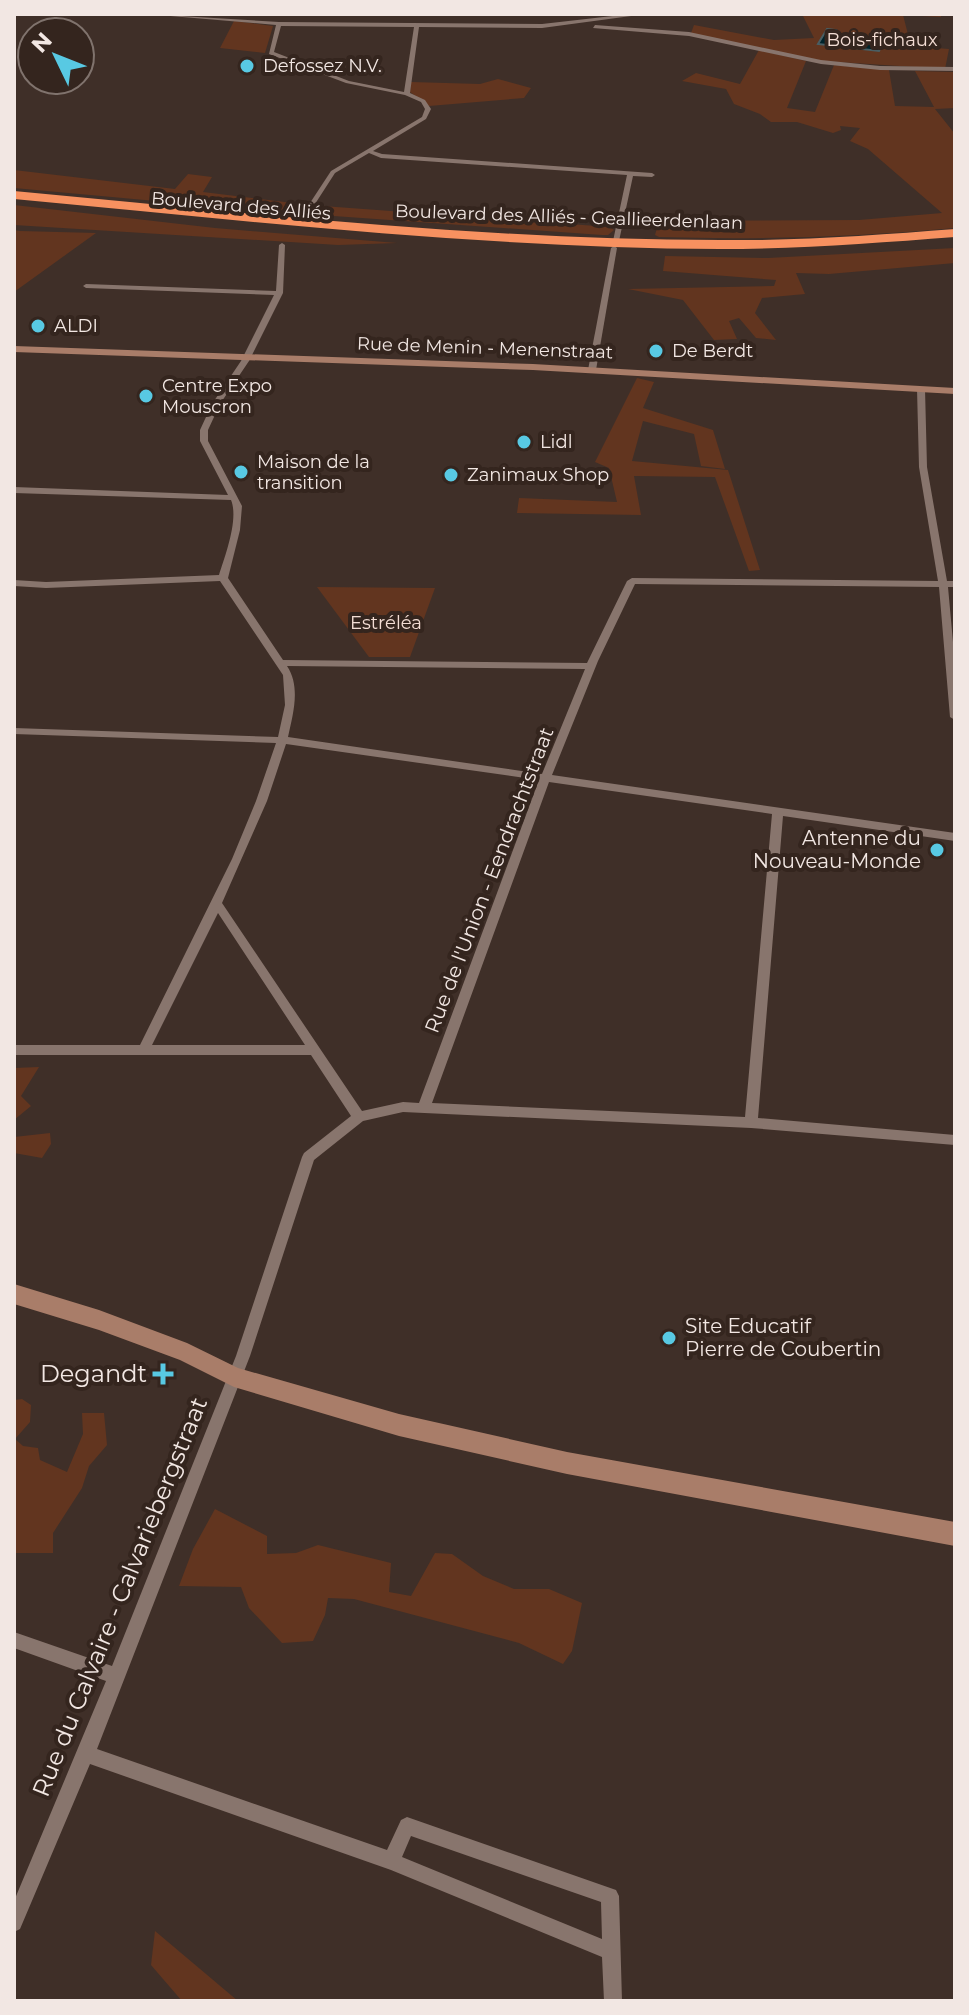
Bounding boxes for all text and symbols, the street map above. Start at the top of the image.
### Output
north arrow [16,16,96,96]
text: N [26,27,58,58]
park label: Bois-fichaux [827,29,938,51]
place label: Defossez N.V. [263,55,382,77]
marker: Defossez N.V. [238,57,256,75]
street label: Boulevard des Alliés [150,187,332,225]
street label: Boulevard des Alliés - Geallieerdenlaan [395,200,743,234]
place label: ALDI [54,315,98,337]
marker: ALDI [29,317,47,335]
street label: Rue de Menin - Menenstraat [356,333,614,363]
place label: De Berdt [672,340,753,362]
marker: De Berdt [647,342,665,360]
place label: Centre Expo Mouscron [162,375,272,418]
marker: Centre Expo Mouscron [137,387,155,405]
place label: Lidl [540,431,573,453]
marker: Lidl [515,433,533,451]
place label: Maison de la transition [257,451,370,494]
marker: Maison de la transition [232,463,250,481]
place label: Zanimaux Shop [467,464,609,486]
marker: Zanimaux Shop [442,466,460,484]
park label: Estréléa [350,612,422,634]
street label: Rue de l'Union - Eendrachtstraat [419,724,559,1036]
place label: Antenne du Nouveau-Monde [753,826,921,873]
marker: Antenne du Nouveau-Monde [928,841,946,859]
place label: Site Educatif Pierre de Coubertin [685,1314,881,1361]
marker: Site Educatif Pierre de Coubertin [660,1329,678,1347]
place label: Degandt [40,1359,147,1388]
marker: Degandt [154,1365,172,1383]
street label: Rue du Calvaire - Calvariebergstraat [26,1393,213,1801]

